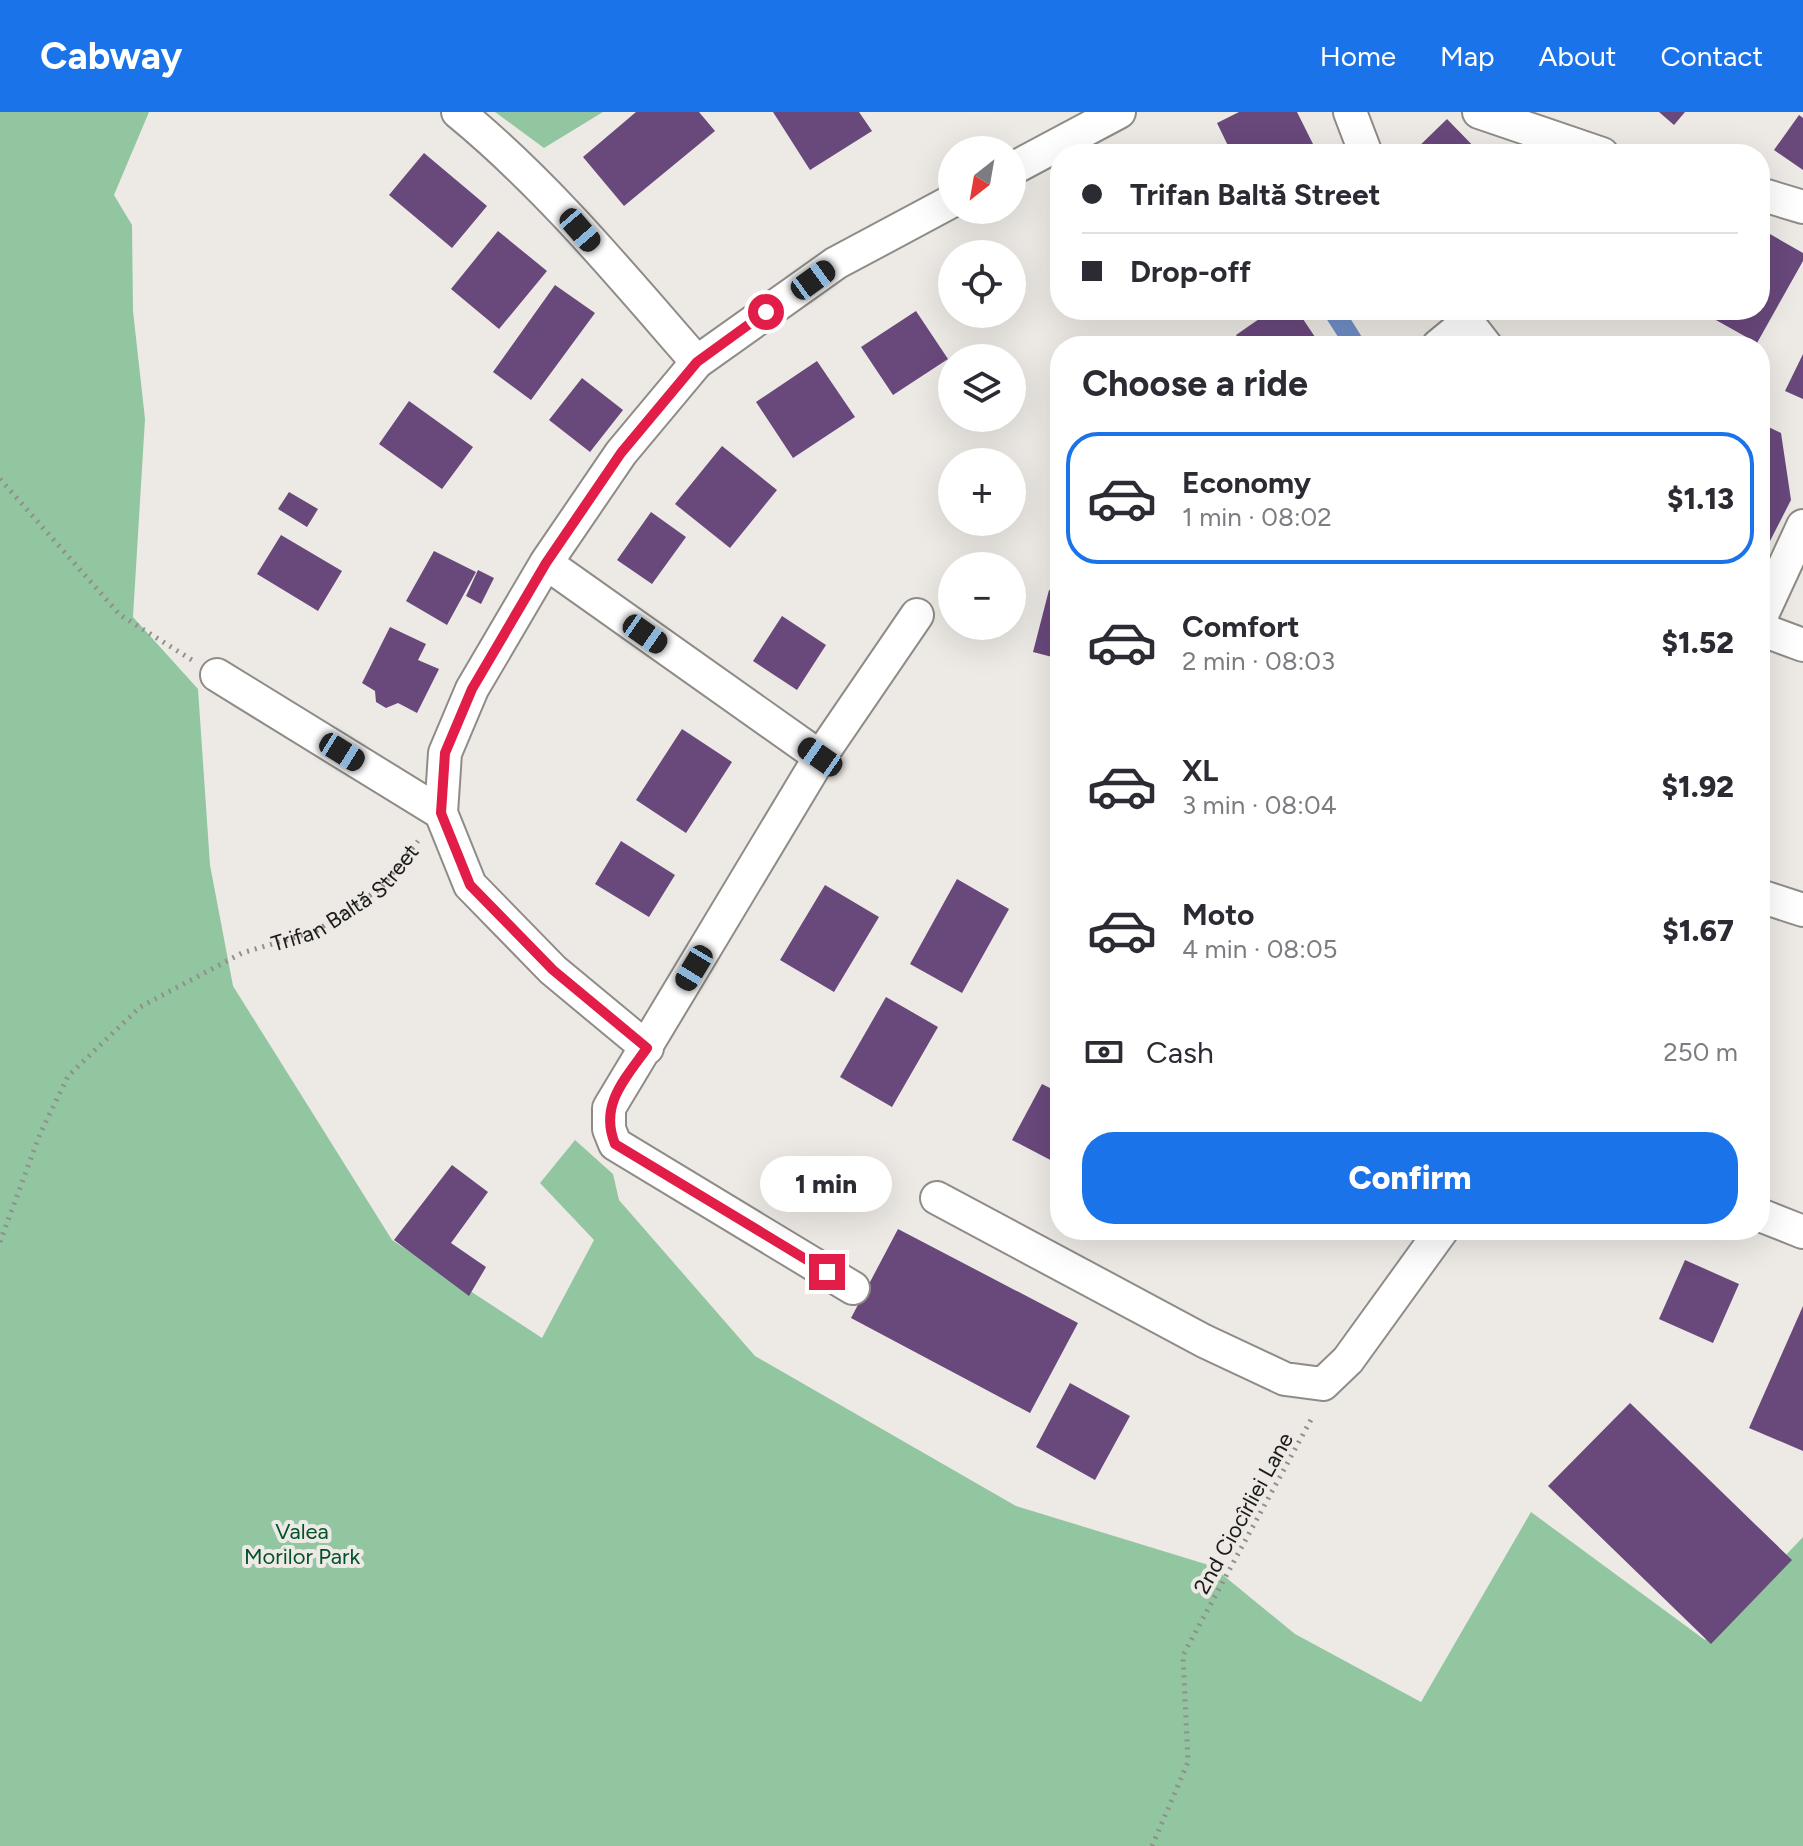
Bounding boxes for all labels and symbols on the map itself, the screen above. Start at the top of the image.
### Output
north arrow [938,136,1026,224]
car [555,204,605,256]
car [787,256,839,304]
route start [748,294,784,330]
car [618,610,672,658]
car [315,729,369,775]
car [793,733,847,781]
street label: Trifan Baltă Street [268,839,424,958]
car [671,941,717,995]
callout: 1 min [761,1156,893,1212]
route end [809,1254,845,1290]
street label: 2nd Ciocîrliei Lane [1188,1428,1299,1599]
park label: Valea Morilor Park [244,1518,360,1570]

